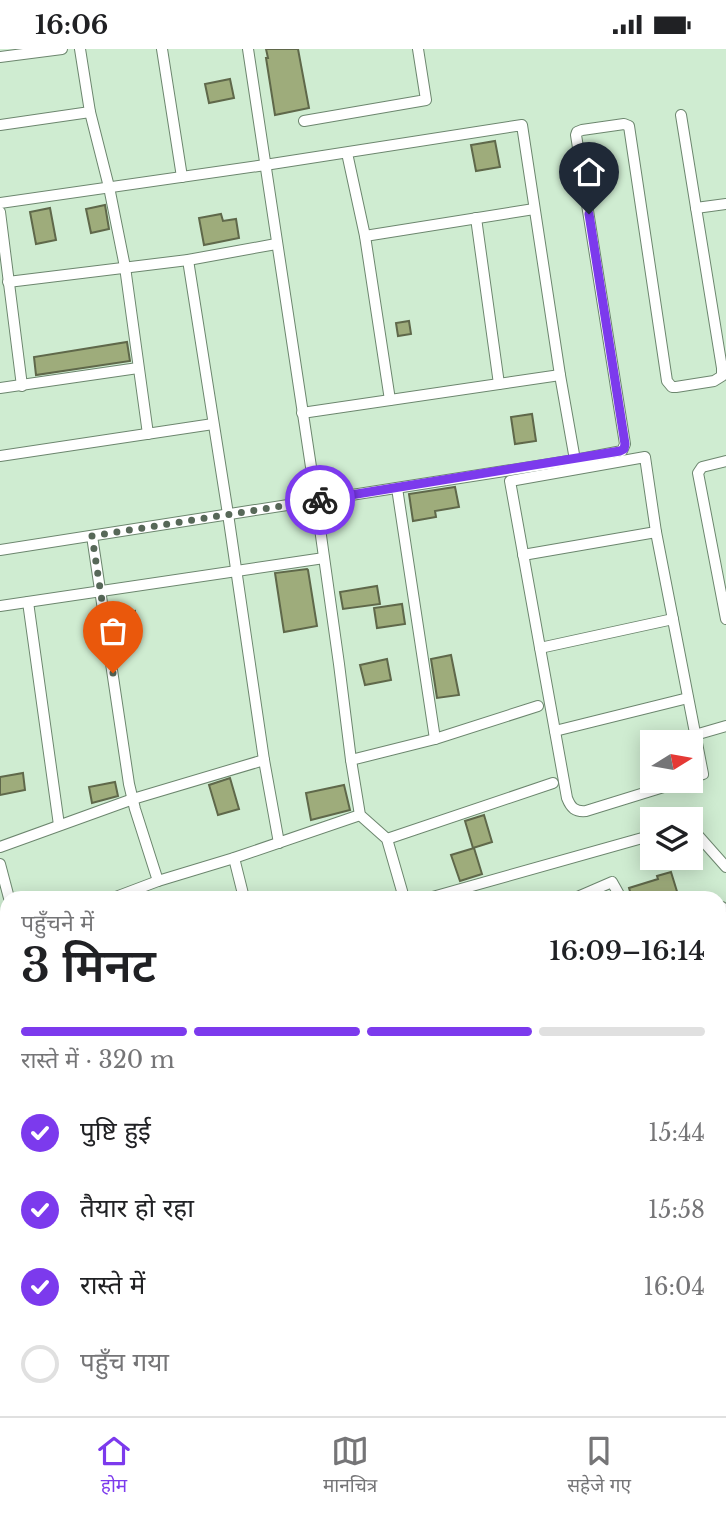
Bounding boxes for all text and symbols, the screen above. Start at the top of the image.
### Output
text: 16:06 [35,9,108,41]
pin [559,142,619,214]
icon: home [570,153,608,191]
courier [285,465,355,535]
icon: bike [301,481,339,519]
pin [83,601,143,673]
icon: bag [94,612,132,650]
north arrow [640,730,704,793]
map controls [640,730,703,870]
button: layers [640,807,703,870]
text: पहुँचने में [21,909,94,937]
text: 16:09–16:14 [549,935,705,967]
text: 3 मिनट [21,937,156,994]
text: रास्ते में · 320 m [21,1046,175,1074]
icon: check [21,1114,59,1152]
text: पुष्टि हुई [80,1115,151,1147]
text: 15:44 [648,1119,705,1147]
icon: check [21,1191,59,1229]
text: तैयार हो रहा [80,1192,194,1224]
text: 15:58 [648,1196,705,1224]
icon: check [21,1268,59,1306]
text: रास्ते में [80,1269,145,1301]
text: 16:04 [644,1273,705,1301]
text: पहुँच गया [80,1346,169,1378]
tab: होम [95,1432,133,1500]
tab: मानचित्र [323,1432,377,1500]
tab: सहेजे गए [567,1432,631,1500]

